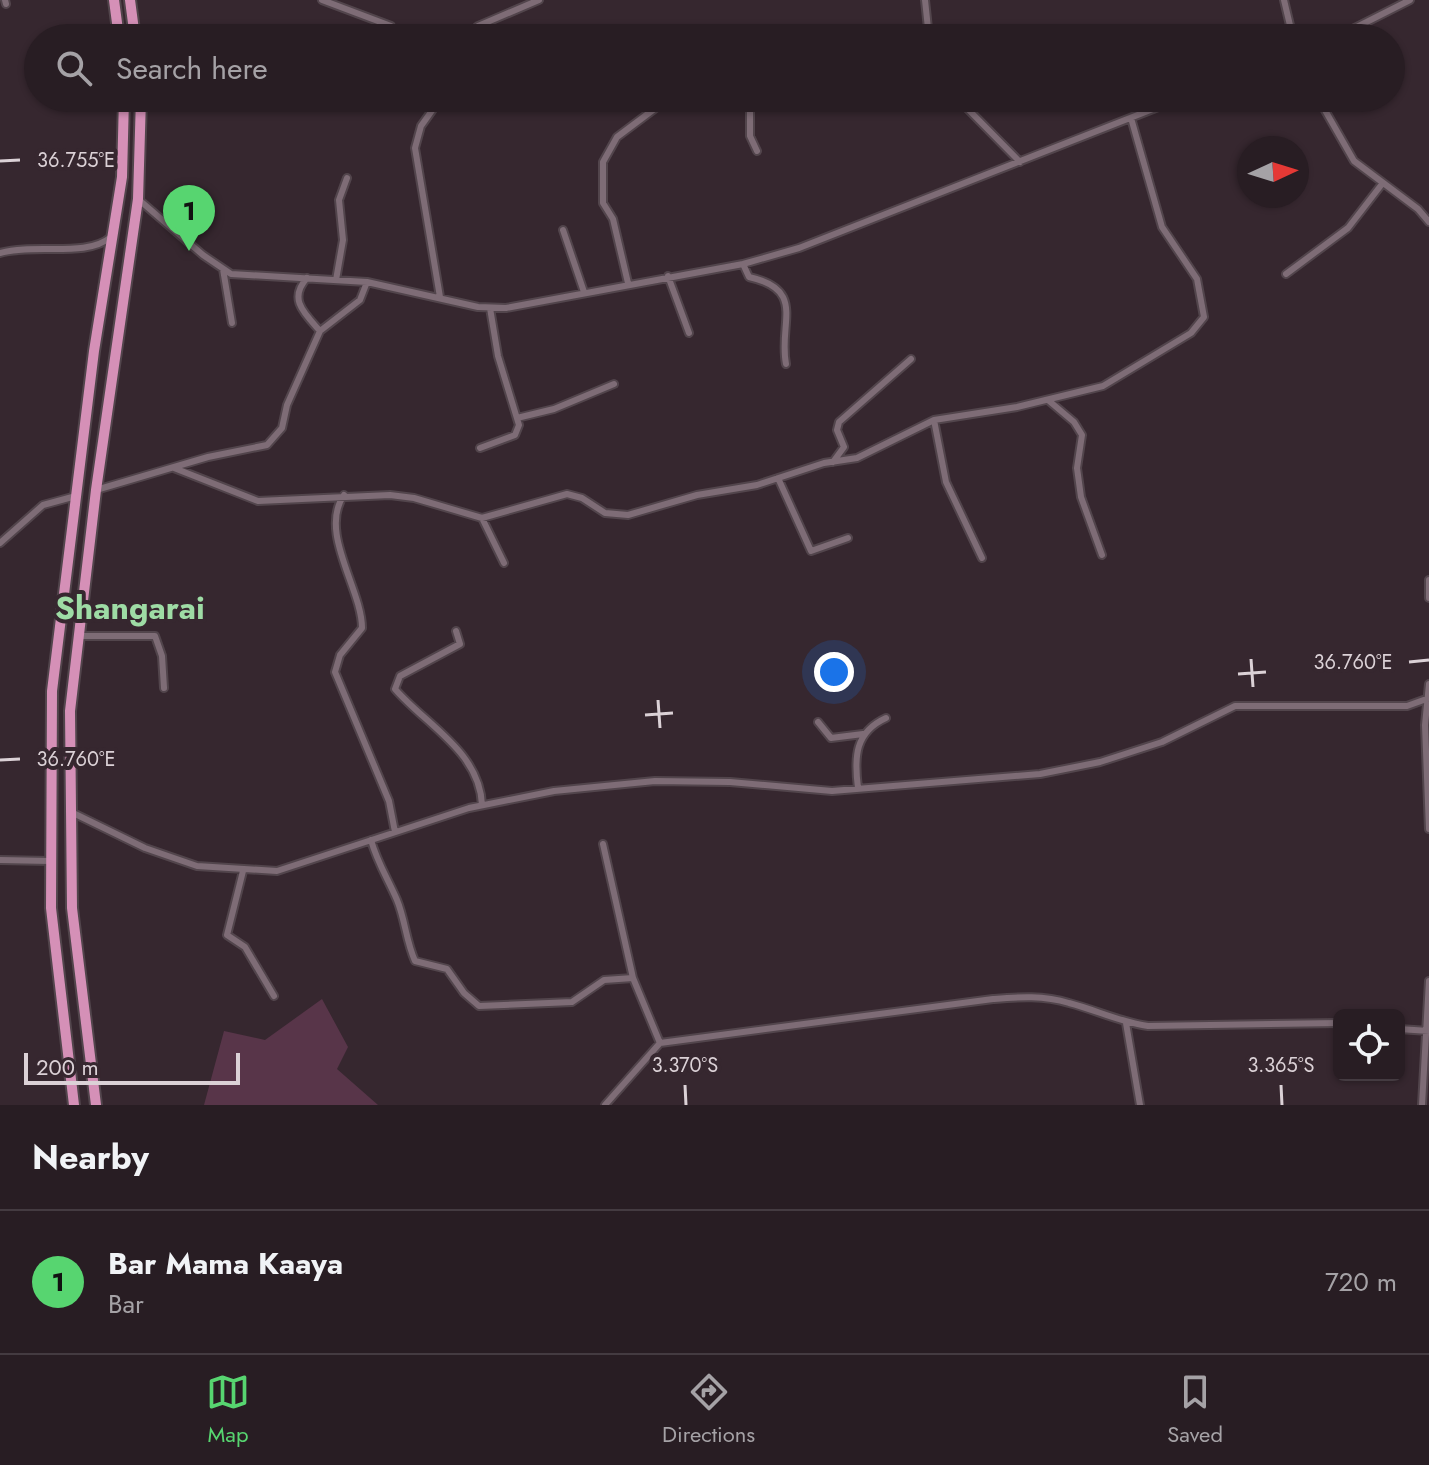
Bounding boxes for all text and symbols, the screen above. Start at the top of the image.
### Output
search box [24,24,1405,112]
icon: search [52,46,96,90]
text: Search here [116,47,268,90]
north arrow [1237,136,1309,208]
text: 36.755°E [37,146,115,175]
pin: 1 [163,185,215,251]
district label: Shangarai [55,585,205,631]
text: 36.760°E [1313,648,1393,677]
your location [814,652,854,692]
text: 36.760°E [36,745,116,774]
map controls [1333,1009,1405,1081]
button: locate [1333,1009,1405,1081]
scale bar [24,1049,240,1085]
text: 200 m [36,1051,99,1083]
text: 3.370°S [652,1051,718,1080]
text: 3.365°S [1248,1051,1314,1080]
text: Nearby [32,1133,149,1182]
text: Bar Mama Kaaya [108,1242,343,1285]
text: 1 [51,1263,65,1301]
text: 720 m [1325,1263,1397,1301]
text: Bar [108,1285,144,1323]
tab: Map [206,1370,250,1450]
tab: Directions [662,1370,755,1450]
tab: Saved [1167,1370,1223,1450]

